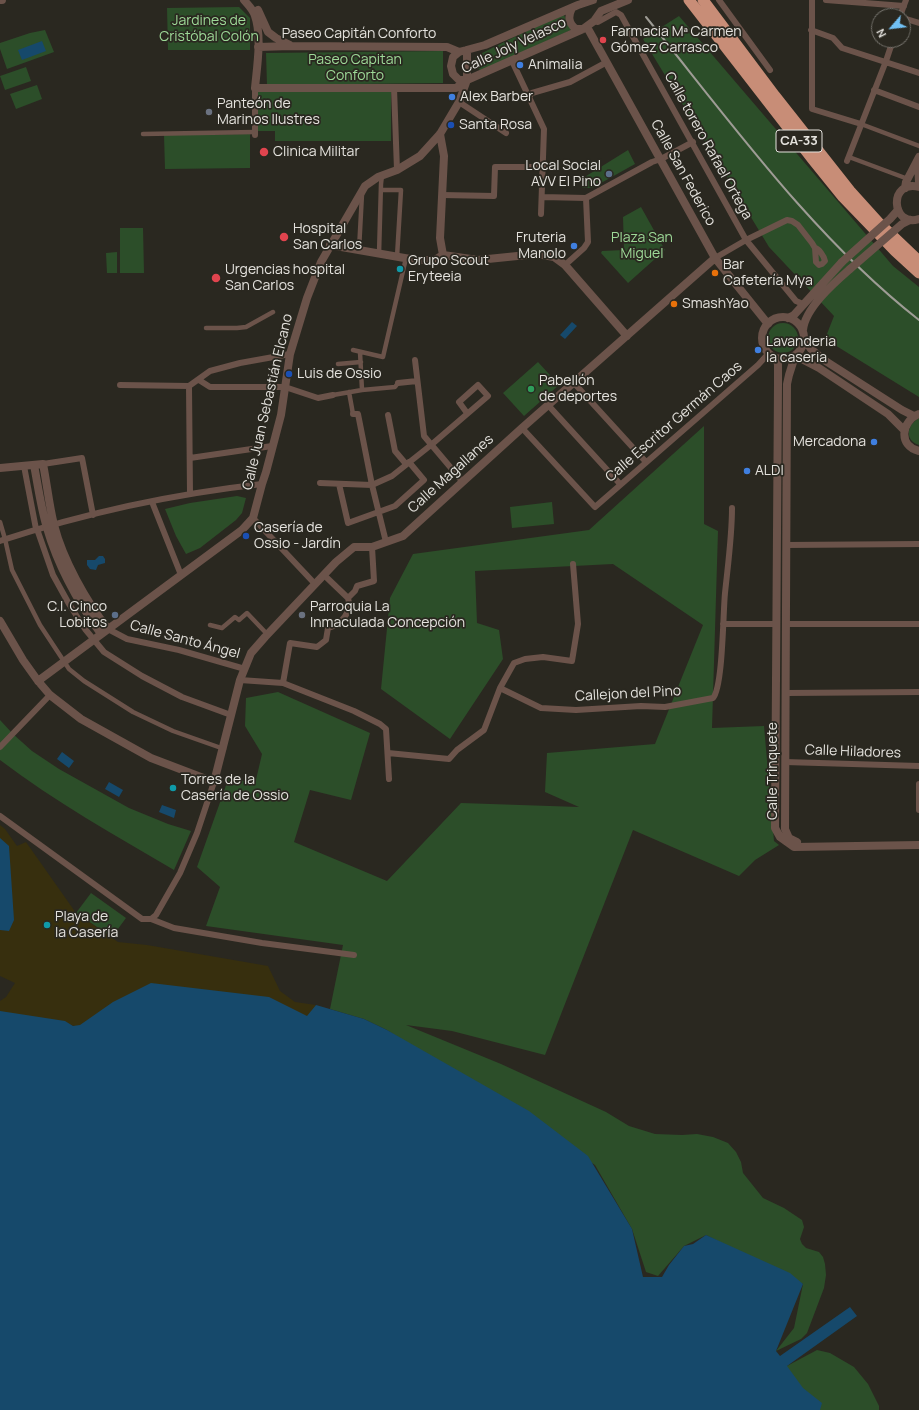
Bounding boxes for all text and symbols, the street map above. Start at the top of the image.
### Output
north arrow [871,8,911,48]
park label: Jardines de Cristóbal Colón [159,13,259,46]
street label: Calle Joly Velasco [459,14,569,78]
place label: Farmacia Mª Carmen Gómez Carrasco [611,24,742,56]
street label: Paseo Capitán Conforto [282,26,436,42]
text: N [872,26,889,40]
marker: Farmacia Mª Carmen Gómez Carrasco [598,35,608,45]
park label: Paseo Capitan Conforto [308,52,402,84]
place label: Animalia [528,57,582,73]
marker: Animalia [515,60,525,70]
street label: Calle torero Rafael Ortega [660,69,756,223]
place label: Alex Barber [460,89,533,105]
marker: Alex Barber [447,92,457,102]
place label: Panteón de Marinos Ilustres [217,96,320,128]
marker: Panteón de Marinos Ilustres [204,107,214,117]
place label: Santa Rosa [459,117,532,133]
street label: Calle San Federico [647,117,719,229]
marker: Santa Rosa [446,120,456,130]
road number: CA-33 [776,130,822,152]
place label: Clinica Militar [273,144,359,160]
marker: Clinica Militar [258,146,270,158]
place label: Local Social AVV El Pino [525,158,601,190]
marker: Local Social AVV El Pino [604,169,614,179]
place label: Hospital San Carlos [293,221,362,254]
place label: Fruteria Manolo [516,230,566,262]
park label: Plaza San Miguel [611,230,673,262]
marker: Hospital San Carlos [278,231,290,243]
marker: Fruteria Manolo [569,241,579,251]
place label: Grupo Scout Eryteeia [408,253,489,286]
place label: Bar Cafetería Mya [723,257,813,290]
place label: Urgencias hospital San Carlos [225,262,345,294]
marker: Grupo Scout Eryteeia [395,264,405,274]
marker: Bar Cafetería Mya [710,268,720,278]
marker: Urgencias hospital San Carlos [210,272,222,284]
place label: SmashYao [682,296,749,312]
marker: SmashYao [669,299,679,309]
street label: Calle Juan Sebastián Elcano [240,312,296,492]
place label: Lavanderia la caseria [766,334,836,366]
marker: Lavanderia la caseria [753,345,763,355]
street label: Calle Escritor Germán Caos [602,358,746,486]
place label: Luis de Ossio [297,366,382,382]
marker: Luis de Ossio [284,369,294,379]
place label: Pabellón de deportes [539,373,617,406]
marker: Pabellón de deportes [526,384,536,394]
street label: Calle Magallanes [405,431,497,517]
place label: Mercadona [793,434,866,450]
marker: Mercadona [869,437,879,447]
place label: ALDI [755,463,784,479]
marker: ALDI [742,466,752,476]
place label: Casería de Ossio - Jardín [254,520,341,552]
marker: Casería de Ossio - Jardín [241,531,251,541]
place label: C.I. Cinco Lobitos [47,599,107,632]
place label: Parroquia La Inmaculada Concepción [310,599,465,632]
marker: C.I. Cinco Lobitos [110,610,120,620]
marker: Parroquia La Inmaculada Concepción [297,610,307,620]
street label: Calle Santo Ángel [128,617,242,663]
street label: Callejon del Pino [575,683,681,705]
street label: Calle Trinquete [765,722,781,820]
street label: Calle Hiladores [805,742,901,762]
place label: Torres de la Casería de Ossio [181,772,289,804]
marker: Torres de la Casería de Ossio [168,783,178,793]
place label: Playa de la Casería [55,909,118,942]
marker: Playa de la Casería [42,920,52,930]

